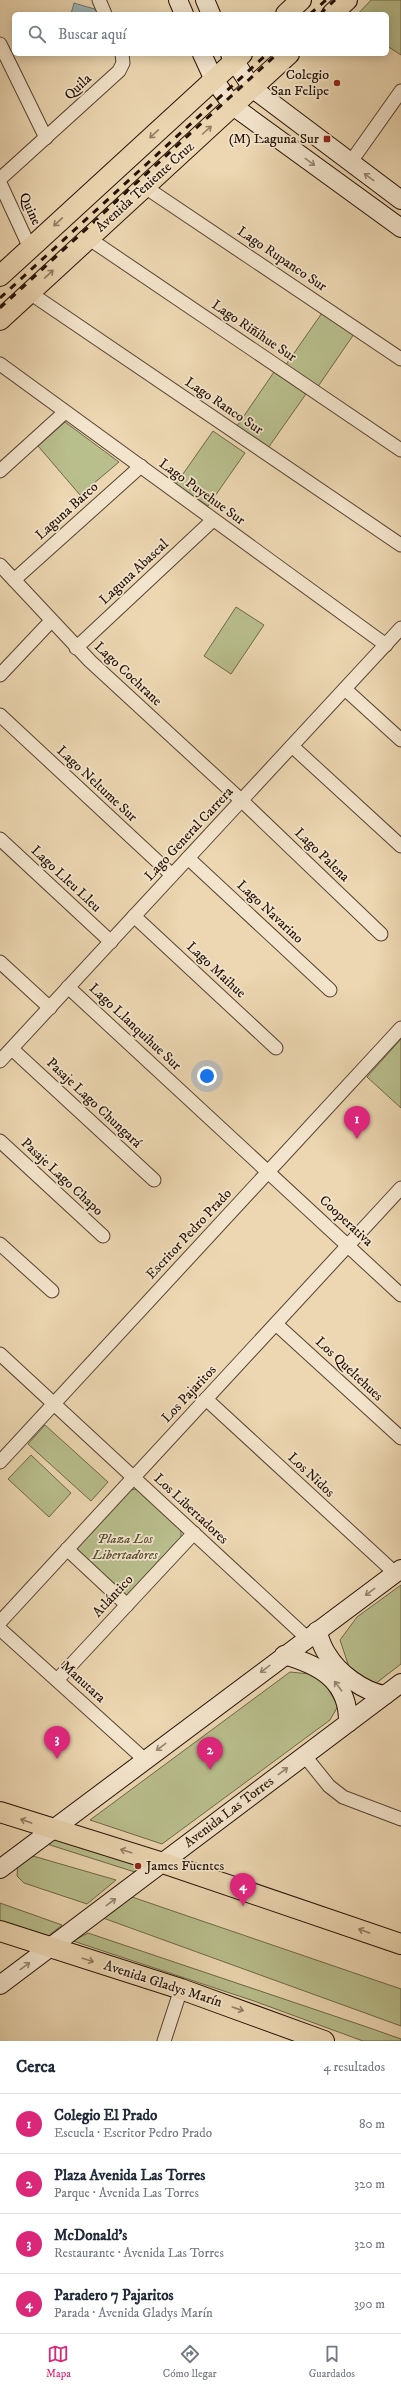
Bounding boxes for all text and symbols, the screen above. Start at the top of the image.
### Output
search box [12,12,389,56]
icon: search [26,23,48,45]
text: Buscar aquí [58,25,126,44]
place label: Colegio San Felipe [271,66,329,100]
street label: Quila [61,70,95,104]
marker: Colegio San Felipe [332,78,342,88]
one-way arrow [202,126,212,135]
one-way arrow [149,130,159,139]
place label: (M) Laguna Sur [229,130,320,148]
marker: (M) Laguna Sur [322,134,332,144]
street label: Avenida Teniente Cruz [92,138,198,236]
one-way arrow [304,158,315,166]
one-way arrow [364,173,375,181]
street label: Quine [15,190,45,228]
one-way arrow [53,218,63,227]
street label: Lago Rupanco Sur [234,222,331,296]
one-way arrow [44,270,55,279]
street label: Lago Riñihue Sur [208,296,301,366]
street label: Lago Ranco Sur [182,373,267,439]
street label: Lago Puyehue Sur [155,455,249,530]
street label: Laguna Barco [32,478,102,544]
street label: Laguna Abascal [96,535,173,609]
street label: Lago Cochrane [90,638,166,710]
street label: Lago Neltume Sur [53,742,142,826]
street label: Lago General Carrera [141,783,237,885]
street label: Lago Palena [291,824,353,886]
street label: Lago Lleu Lleu [27,842,105,916]
street label: Lago Navarino [233,877,307,948]
street label: Lago Maihue [182,938,250,1002]
street label: Lago Llanquihue Sur [85,980,186,1075]
street label: Pasaje Lago Chungará [42,1054,146,1152]
your location [197,1066,217,1086]
pin: 1 [344,1106,370,1139]
street label: Pasaje Lago Chapo [17,1134,107,1220]
street label: Escritor Pedro Prado [142,1185,236,1283]
street label: Cooperativa [315,1192,377,1251]
street label: Los Queltehues [311,1333,387,1405]
street label: Los Pajaritos [158,1361,221,1427]
street label: Los Nidos [284,1449,339,1502]
street label: Los Libertadores [150,1470,232,1548]
park label: Plaza Los Libertadores [91,1530,158,1564]
street label: Atlántico [89,1571,137,1621]
one-way arrow [364,1588,375,1596]
street label: Manutara [57,1657,109,1707]
one-way arrow [260,1665,271,1673]
one-way arrow [333,1681,342,1692]
pin: 3 [44,1726,70,1759]
pin: 2 [197,1737,223,1770]
one-way arrow [155,1742,166,1751]
one-way arrow [278,1767,289,1775]
street label: Avenida Las Torres [180,1772,278,1852]
one-way arrow [20,1816,32,1824]
one-way arrow [120,1847,133,1854]
place label: James Fuentes [144,1857,224,1875]
marker: James Fuentes [133,1861,143,1871]
pin: 4 [230,1873,256,1906]
one-way arrow [106,1898,117,1906]
one-way arrow [358,1927,371,1934]
one-way arrow [81,1956,93,1964]
street label: Avenida Gladys Marín [102,1956,225,2012]
one-way arrow [20,1962,31,1970]
one-way arrow [231,2005,243,2013]
text: Cerca [16,2056,55,2078]
text: 4 resultados [323,2059,385,2075]
text: Colegio El Prado [54,2106,157,2125]
text: 1 [27,2116,31,2132]
text: 80 m [359,2116,385,2132]
text: Escuela · Escritor Pedro Prado [54,2125,212,2141]
text: Plaza Avenida Las Torres [54,2166,205,2185]
text: 2 [26,2176,32,2192]
text: 320 m [354,2176,385,2192]
text: Parque · Avenida Las Torres [54,2185,199,2201]
text: McDonald's [54,2226,127,2245]
text: 3 [27,2236,31,2252]
text: 320 m [354,2236,385,2252]
text: Restaurante · Avenida Las Torres [54,2245,224,2261]
text: Paradero 7 Pajaritos [54,2286,174,2305]
text: 4 [25,2296,33,2312]
text: 390 m [354,2296,385,2312]
text: Parada · Avenida Gladys Marín [54,2305,213,2321]
tab: Mapa [46,2343,71,2381]
tab: Cómo llegar [163,2343,217,2381]
tab: Guardados [309,2343,355,2381]

